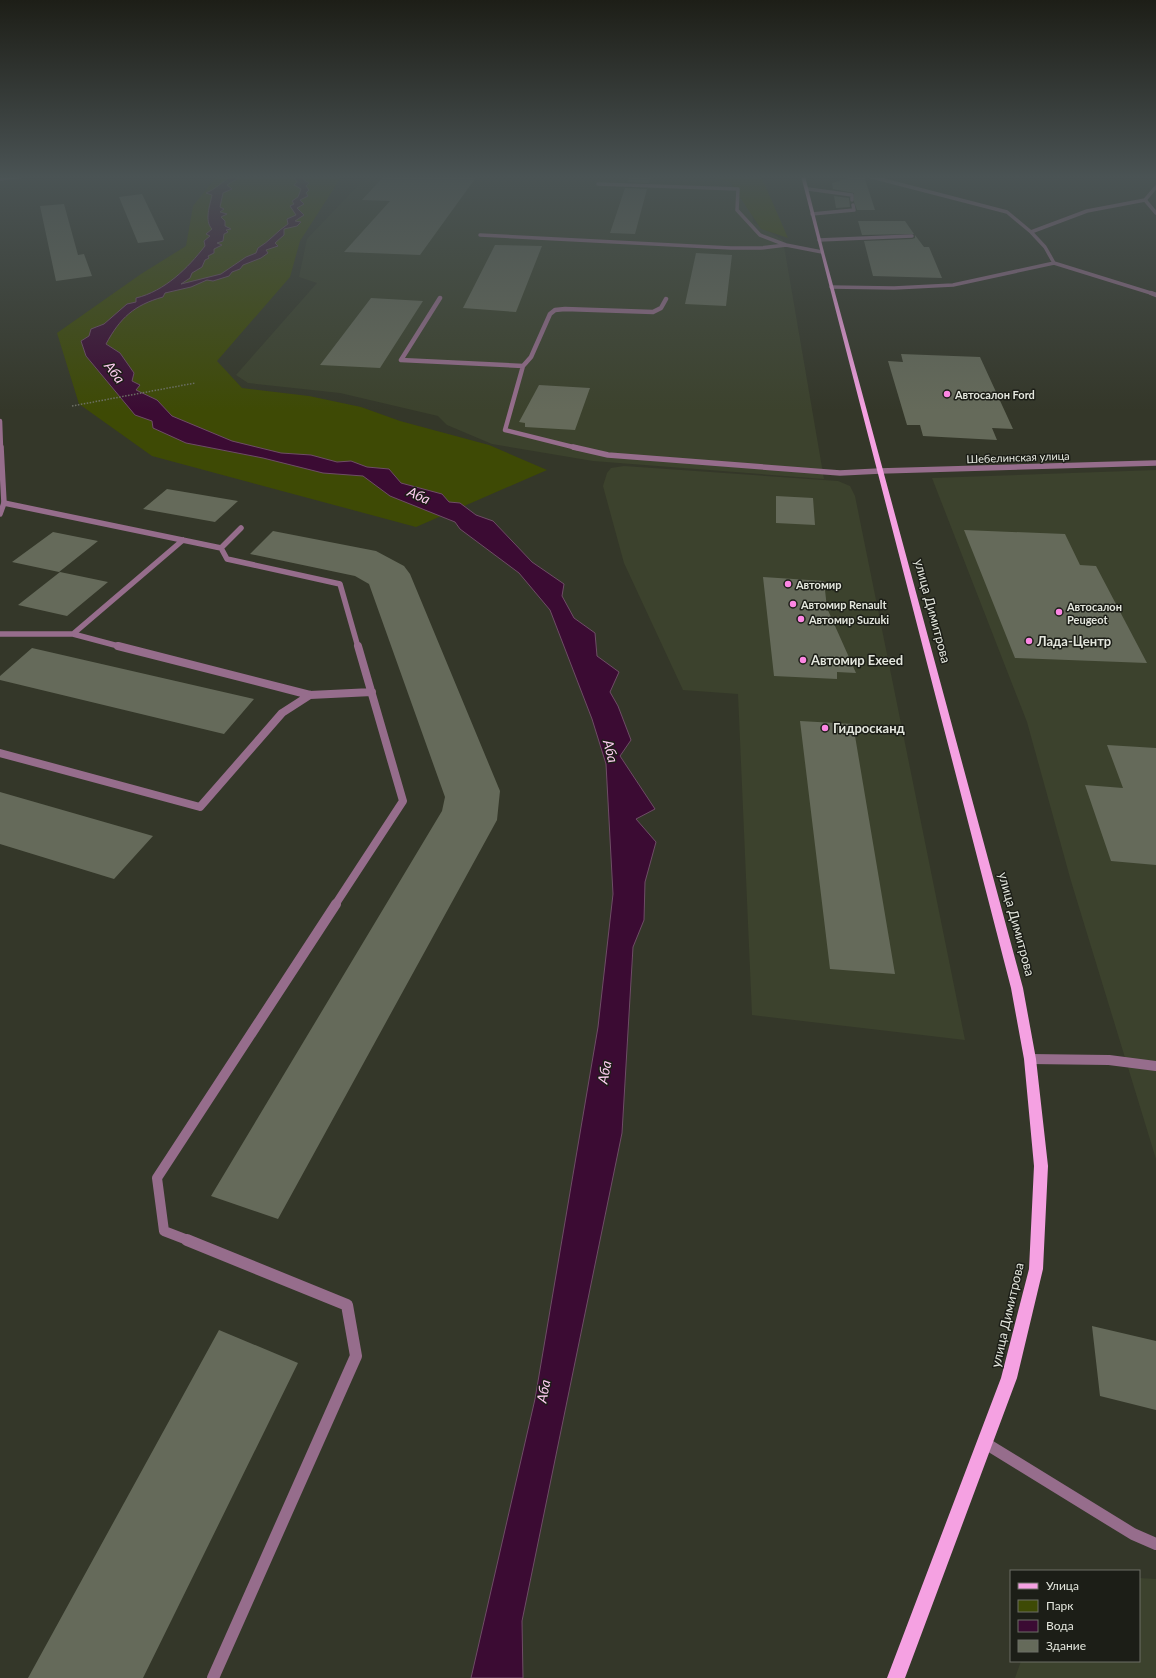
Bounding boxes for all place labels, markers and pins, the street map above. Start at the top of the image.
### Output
place label: Автосалон Ford [954,388,1035,401]
marker: Автосалон Ford [942,389,952,399]
place label: Автомир [795,578,841,591]
marker: Автомир [783,579,793,589]
place label: Автомир Renault [800,598,887,611]
marker: Автомир Renault [788,599,798,609]
place label: Автосалон Peugeot [1066,600,1122,626]
marker: Автосалон Peugeot [1054,607,1064,617]
place label: Автомир Suzuki [808,613,889,626]
marker: Автомир Suzuki [796,614,806,624]
place label: Лада-Центр [1036,633,1111,649]
marker: Лада-Центр [1024,636,1034,646]
place label: Автомир Exeed [810,652,903,668]
marker: Автомир Exeed [798,655,808,665]
place label: Гидросканд [833,720,906,736]
marker: Гидросканд [820,723,830,733]

